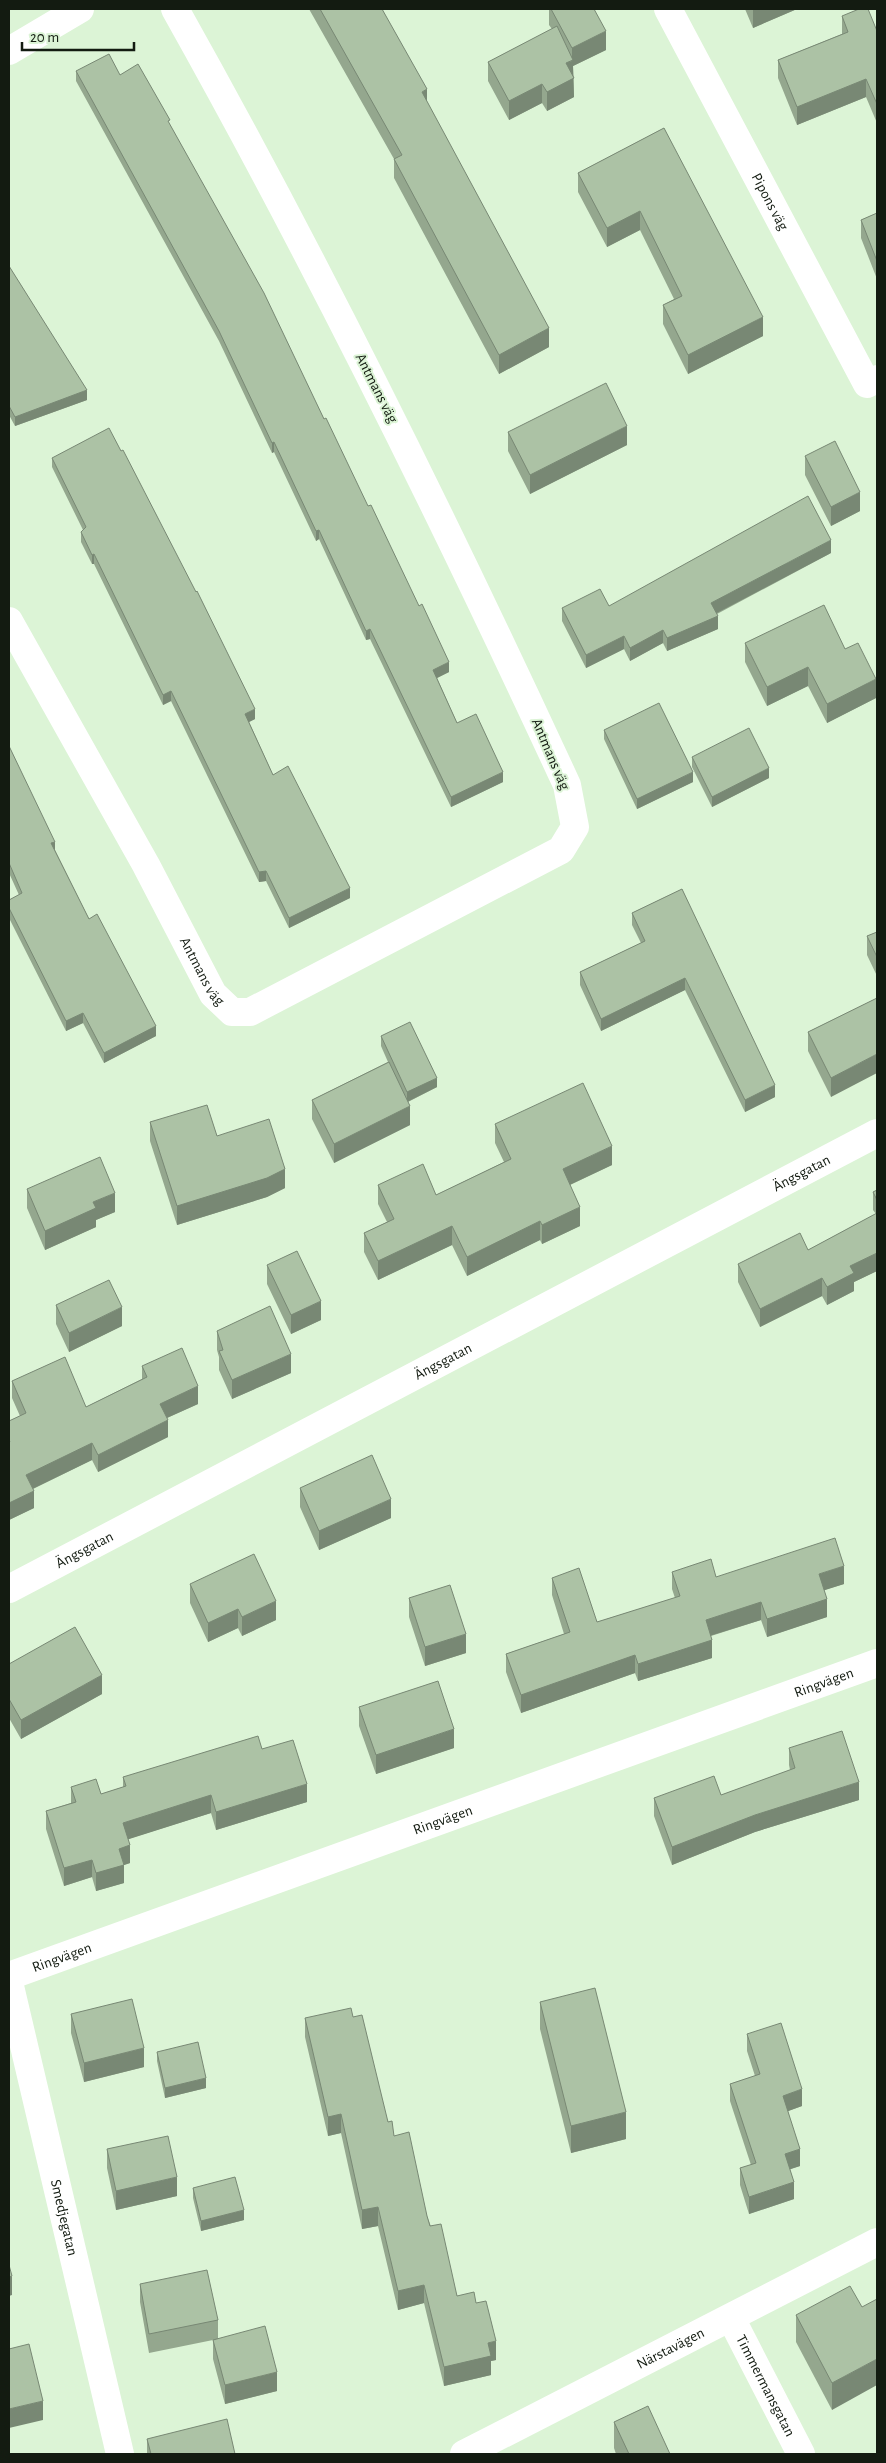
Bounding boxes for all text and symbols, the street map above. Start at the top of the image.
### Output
scale bar [22,20,135,52]
text: 20 m [30,30,59,45]
street label: Pipons väg [748,171,791,234]
street label: Antmans väg [353,351,401,426]
street label: Antmans väg [529,716,573,793]
street label: Antmans väg [177,935,228,1009]
street label: Ängsgatan [770,1152,833,1194]
street label: Ängsgatan [411,1340,474,1383]
street label: Ängsgatan [53,1529,116,1571]
street label: Ringvägen [792,1665,856,1700]
street label: Ringvägen [411,1803,475,1838]
street label: Ringvägen [30,1940,94,1975]
street label: Smedjegatan [48,2178,80,2257]
street label: Närstavägen [634,2325,707,2372]
street label: Timmermansgatan [733,2333,798,2439]

